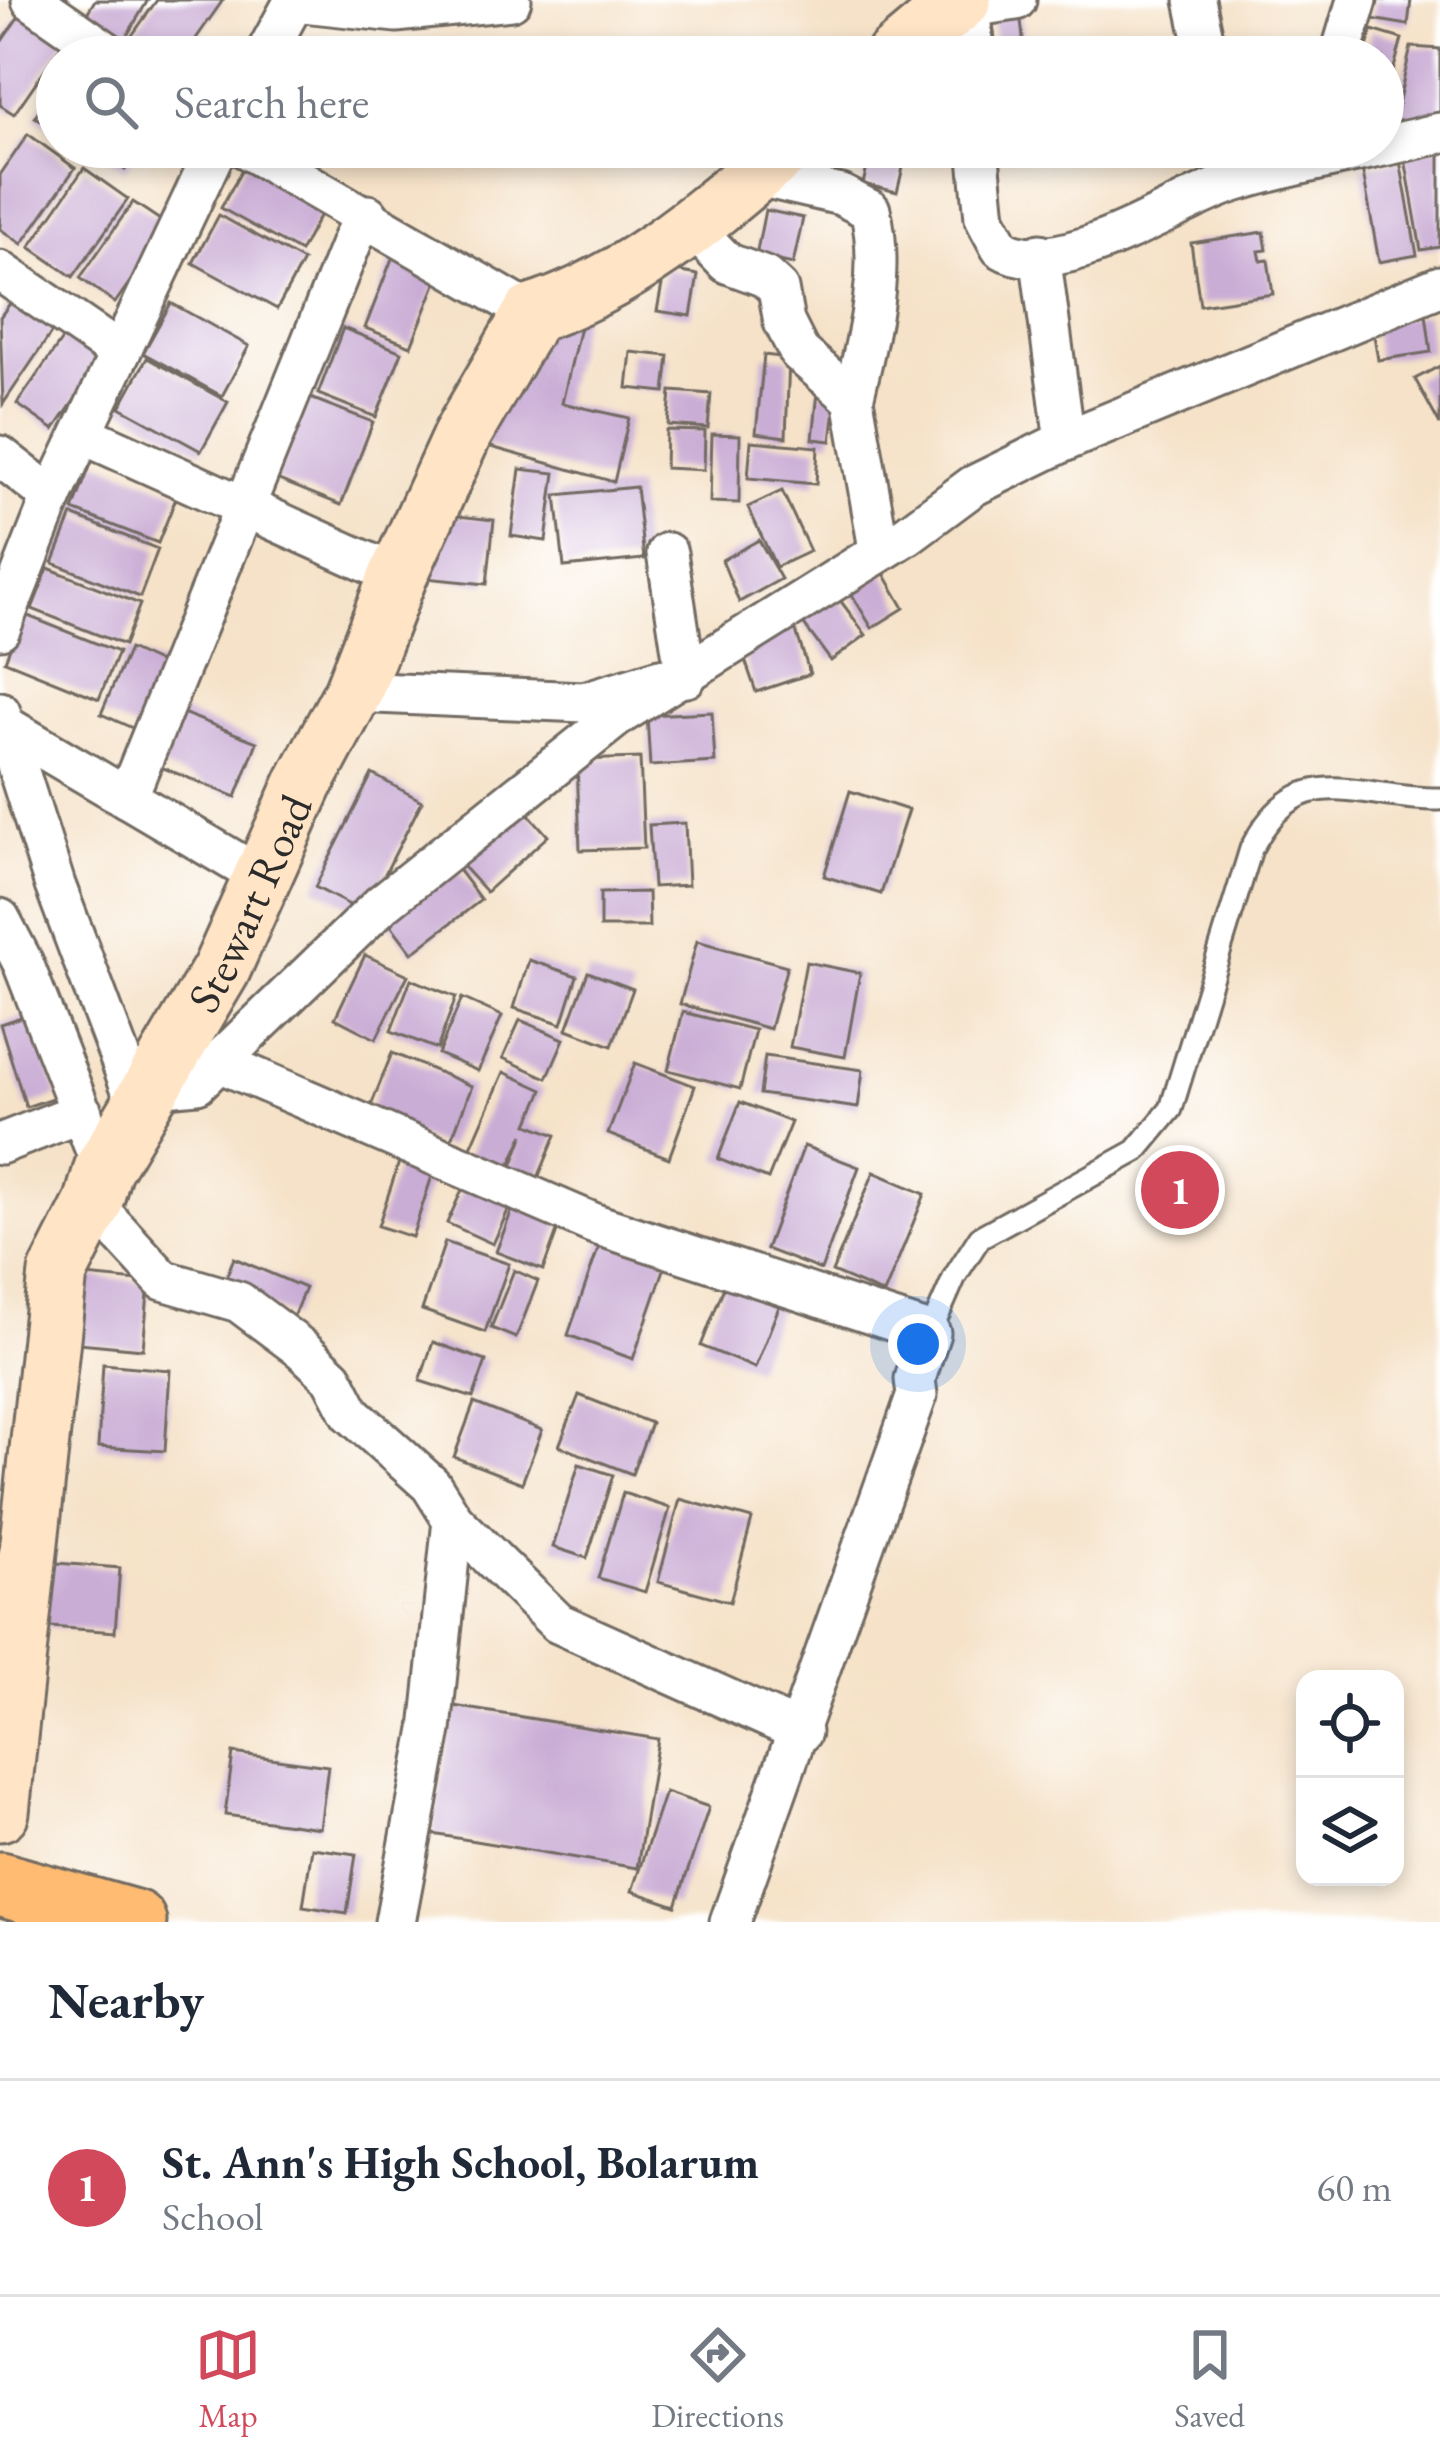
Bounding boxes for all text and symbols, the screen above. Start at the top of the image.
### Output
search box [36,36,1404,168]
icon: search [78,69,144,135]
text: Search here [174,73,369,131]
street label: Stewart Road [174,785,325,1022]
pin: 1 [1141,1145,1219,1235]
your location [888,1314,948,1374]
map controls [1296,1670,1404,1886]
button: locate [1296,1670,1404,1778]
button: layers [1296,1778,1404,1886]
text: Nearby [48,1967,204,2033]
text: St. Ann's High School, Bolarum [162,2133,759,2191]
text: 1 [77,2162,97,2213]
text: 60 m [1316,2162,1392,2213]
text: School [162,2191,263,2242]
tab: Map [195,2322,261,2437]
tab: Directions [651,2322,784,2437]
tab: Saved [1174,2322,1245,2437]

